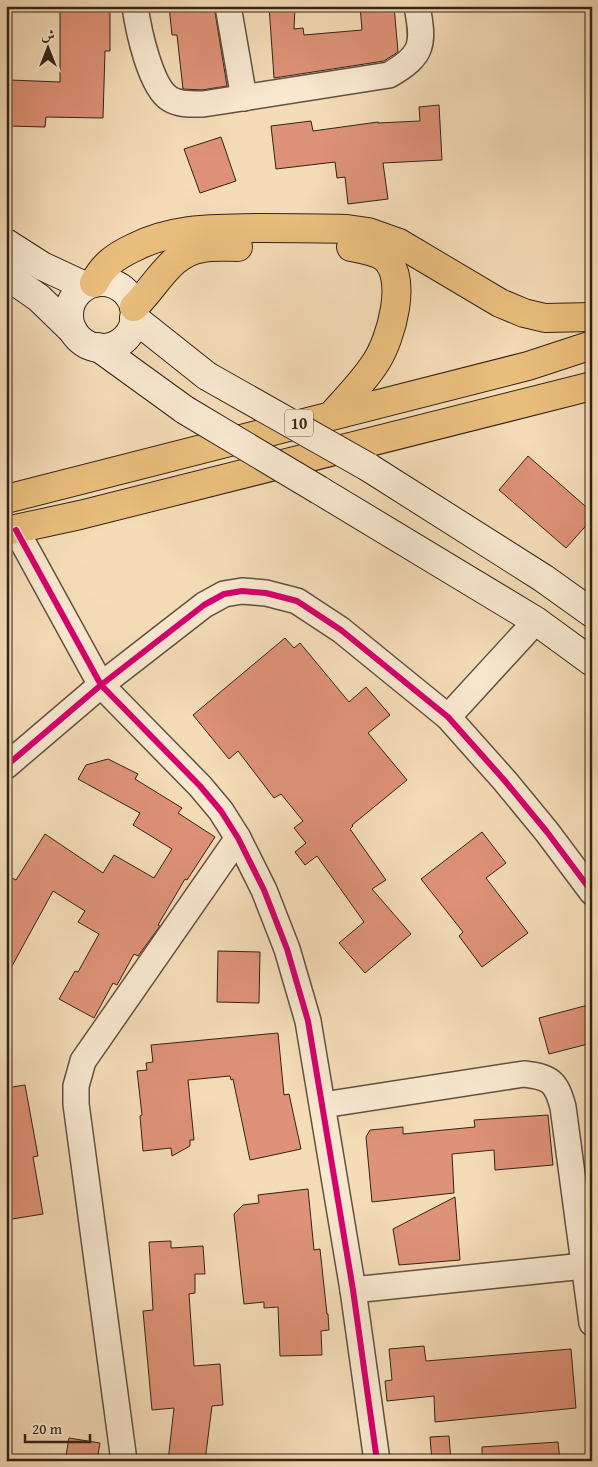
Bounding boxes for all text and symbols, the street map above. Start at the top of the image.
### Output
north arrow [22,22,72,72]
text: ش [41,25,55,45]
road number: 10 [285,409,313,436]
scale bar [25,1412,90,1444]
text: 20 m [32,1418,63,1439]

